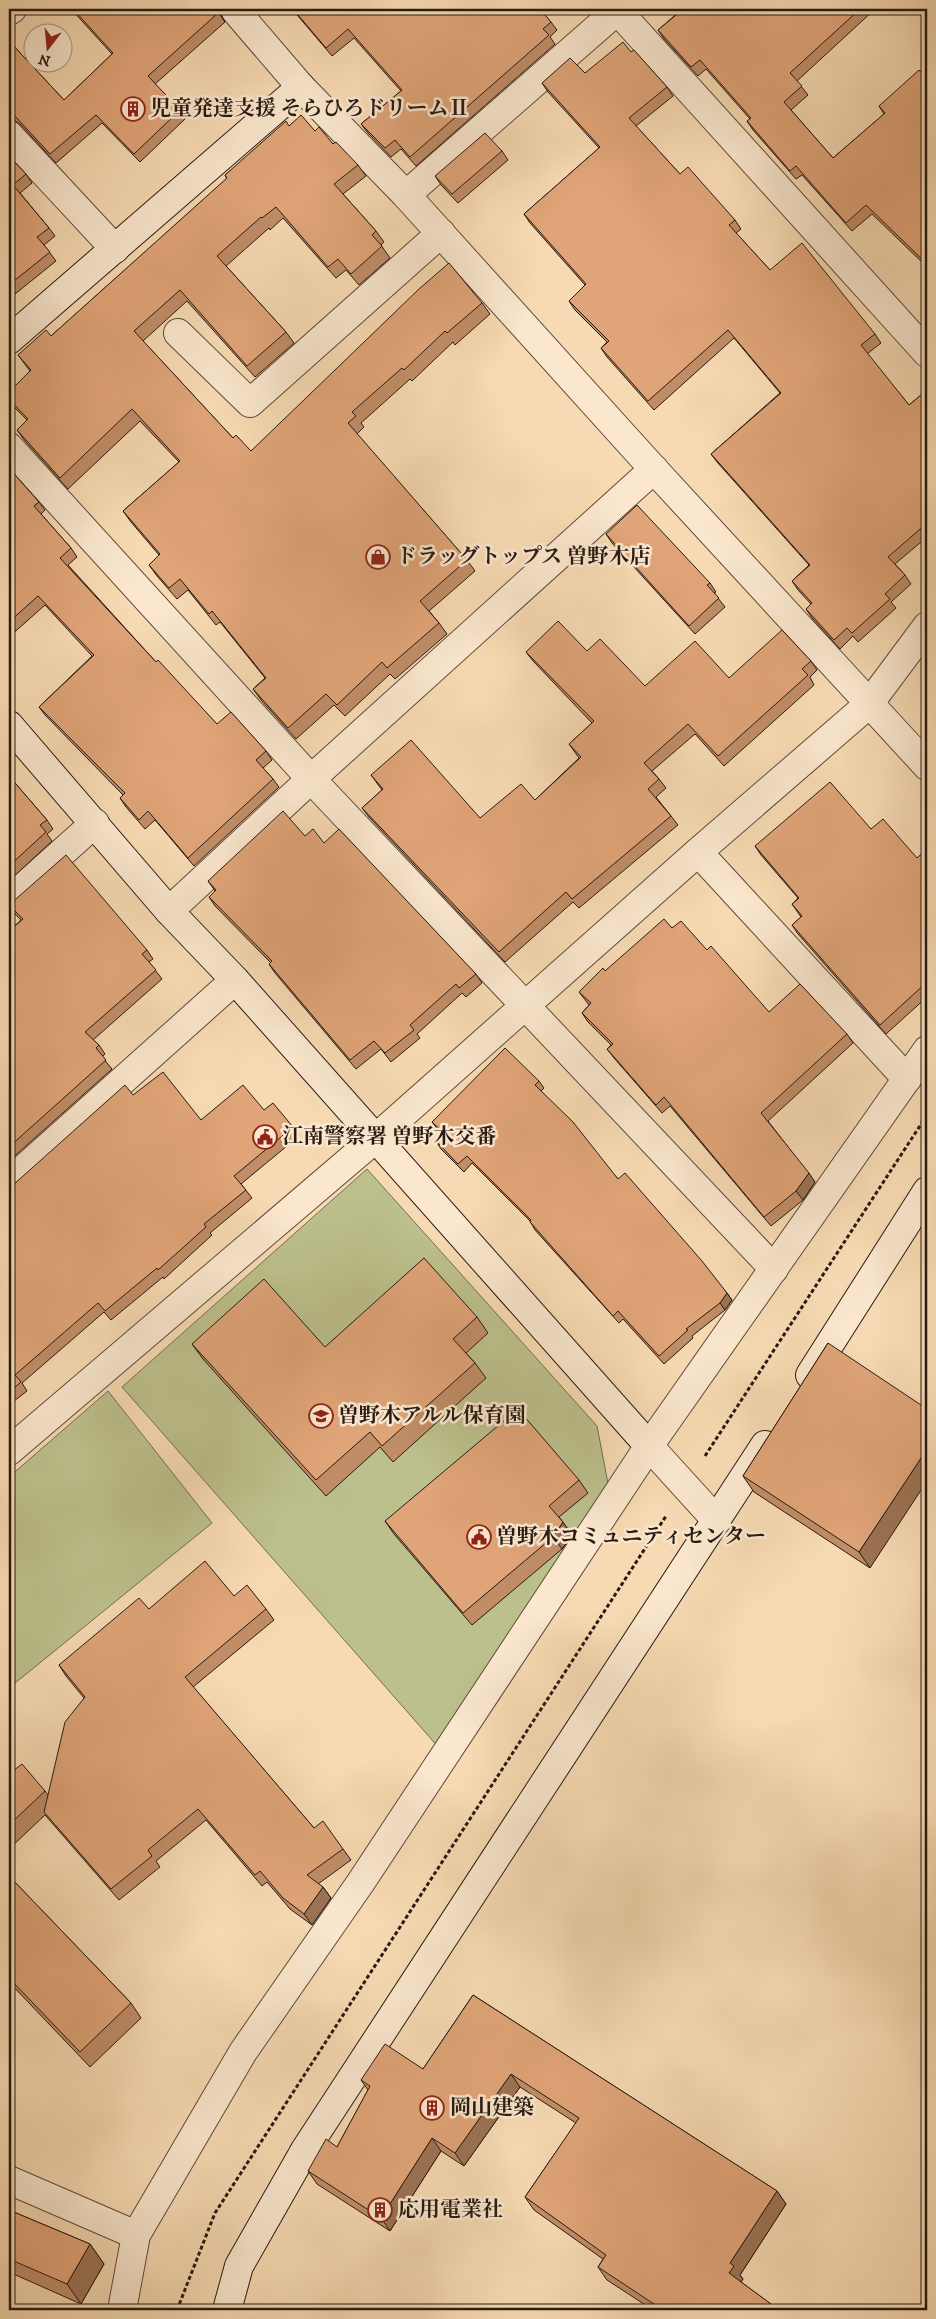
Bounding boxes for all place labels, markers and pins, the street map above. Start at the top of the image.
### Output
building icon: 児童発達支援 そらひろドリームⅡ [120,96,146,122]
place label: 児童発達支援 そらひろドリームⅡ [150,96,470,122]
shop icon: ドラッグトップス 曽野木店 [365,544,391,570]
place label: ドラッグトップス 曽野木店 [396,544,651,570]
public building icon: 江南警察署 曽野木交番 [252,1124,278,1150]
place label: 江南警察署 曽野木交番 [282,1124,497,1150]
school or university icon: 曽野木アルル保育園 [308,1403,334,1429]
place label: 曽野木アルル保育園 [338,1403,526,1429]
public building icon: 曽野木コミュニティセンター [466,1524,492,1550]
place label: 曽野木コミュニティセンター [496,1524,766,1550]
building icon: 岡山建築 [419,2095,445,2121]
place label: 岡山建築 [450,2095,534,2121]
building icon: 応用電業社 [367,2197,393,2223]
place label: 応用電業社 [398,2197,503,2223]

